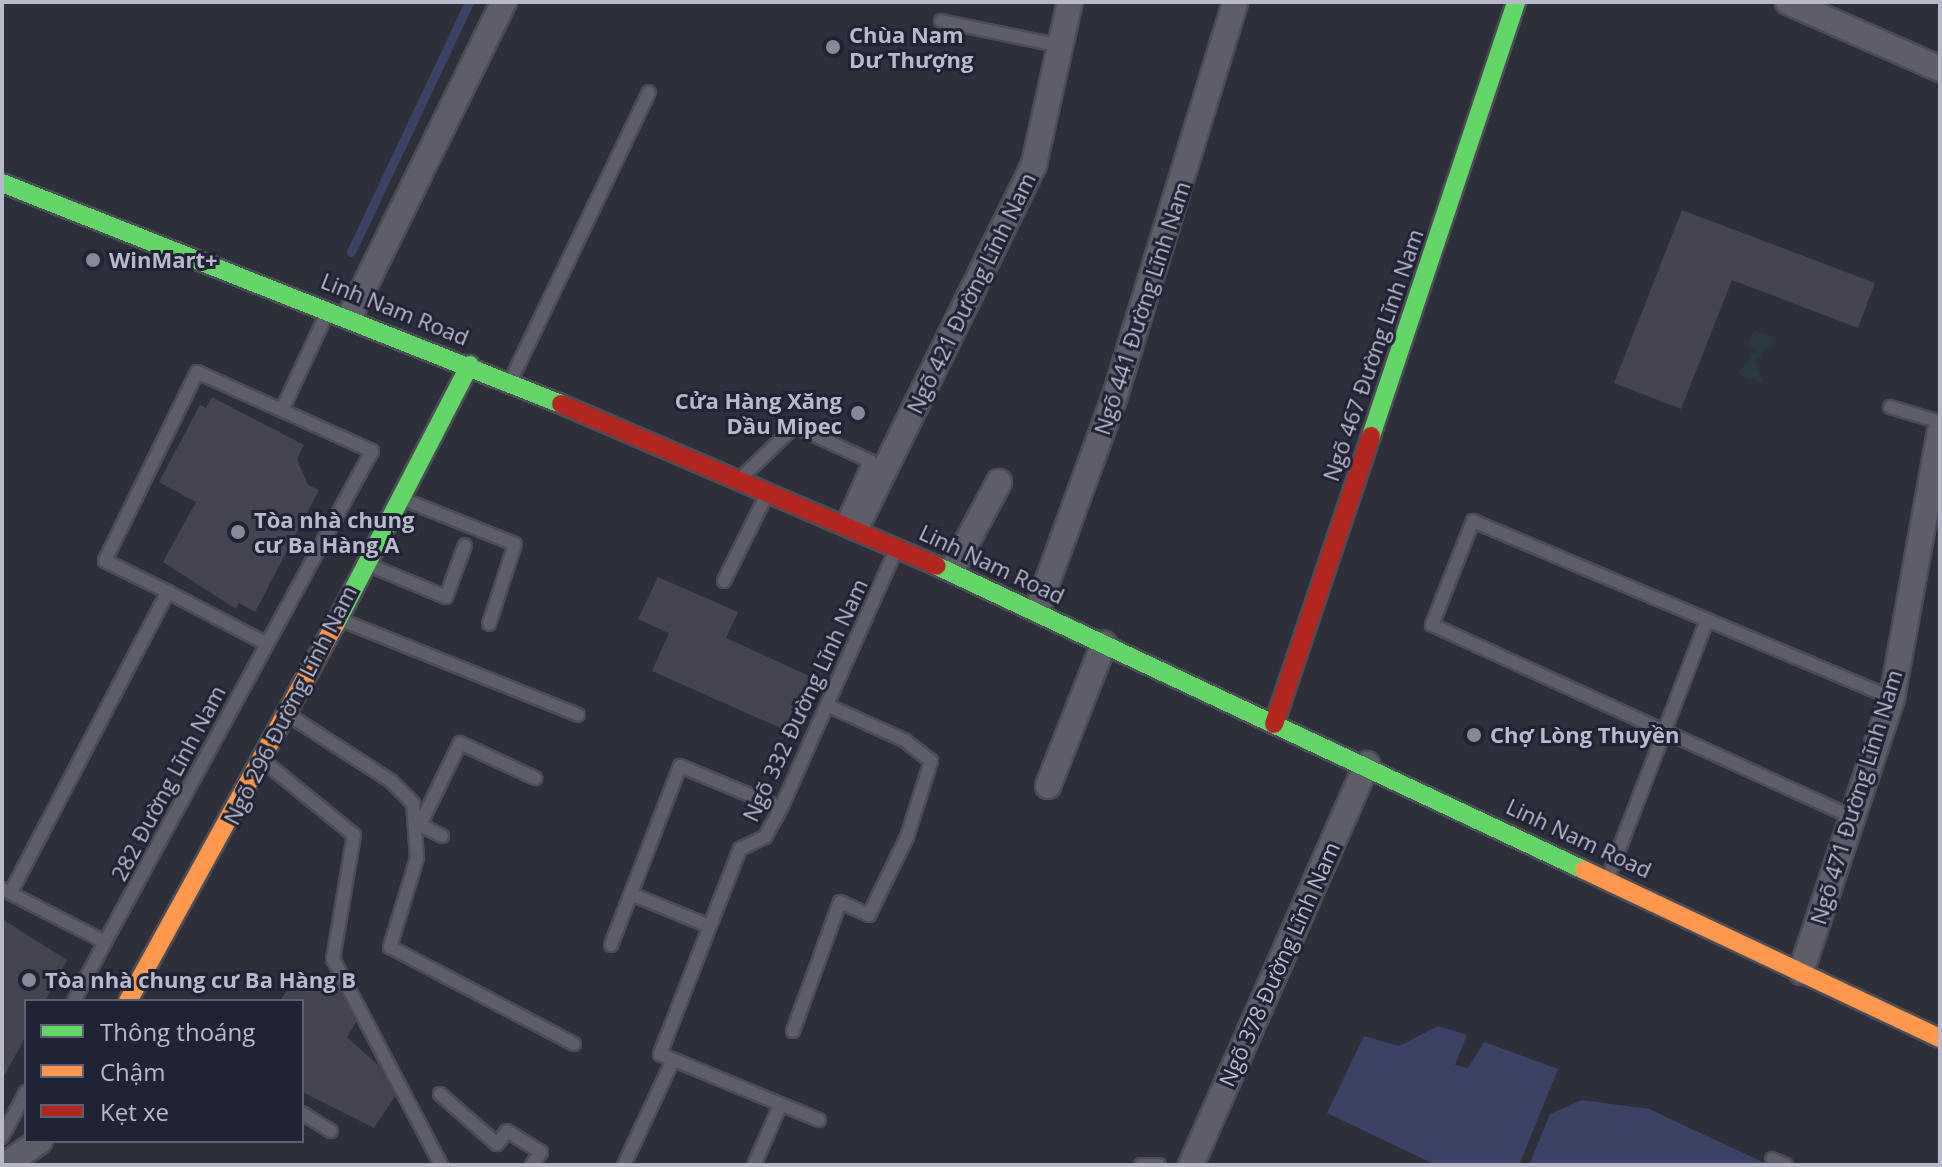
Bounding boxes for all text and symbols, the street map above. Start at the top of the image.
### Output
place label: Chùa Nam Dư Thượng [849,21,973,72]
marker: Chùa Nam Dư Thượng [824,38,842,56]
street label: Ngõ 421 Đường Lĩnh Nam [901,168,1041,418]
street label: Ngõ 441 Đường Lĩnh Nam [1089,178,1195,438]
street label: Ngõ 467 Đường Lĩnh Nam [1317,225,1429,485]
place label: WinMart+ [109,247,218,273]
marker: WinMart+ [84,251,102,269]
street label: Linh Nam Road [317,267,473,351]
place label: Cửa Hàng Xăng Dầu Mipec [675,387,842,438]
marker: Cửa Hàng Xăng Dầu Mipec [849,404,867,422]
place label: Tòa nhà chung cư Ba Hàng A [254,506,414,558]
street label: Linh Nam Road [915,519,1069,609]
marker: Tòa nhà chung cư Ba Hàng A [229,523,247,541]
street label: Ngõ 332 Đường Lĩnh Nam [737,574,873,826]
street label: Ngõ 296 Đường Lĩnh Nam [218,581,362,829]
street label: Ngõ 471 Đường Lĩnh Nam [1805,666,1907,928]
street label: 282 Đường Lĩnh Nam [105,681,231,885]
place label: Chợ Lòng Thuyền [1490,722,1679,748]
marker: Chợ Lòng Thuyền [1465,726,1483,744]
street label: Linh Nam Road [1502,793,1656,883]
street label: Ngõ 378 Đường Lĩnh Nam [1213,838,1345,1090]
place label: Tòa nhà chung cư Ba Hàng B [45,967,356,993]
marker: Tòa nhà chung cư Ba Hàng B [20,971,38,989]
legend [24,999,304,1143]
text: Thông thoáng [100,1015,255,1048]
text: Chậm [100,1055,165,1088]
text: Kẹt xe [100,1095,169,1128]

